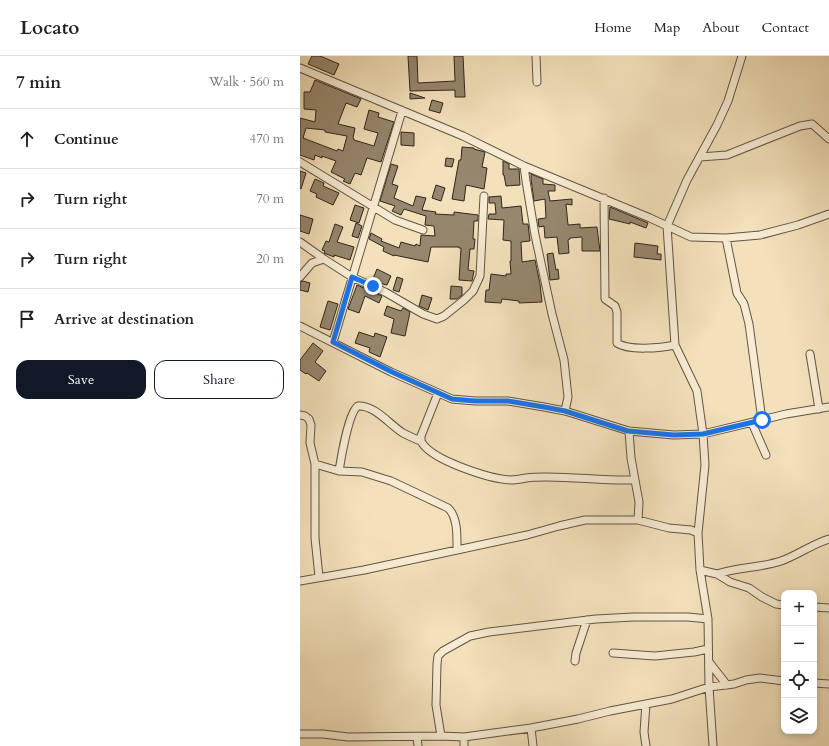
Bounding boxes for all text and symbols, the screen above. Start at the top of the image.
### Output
text: Locato [20,15,79,41]
text: Home [594,18,632,37]
text: Map [654,18,680,37]
text: About [702,18,739,37]
text: Contact [761,18,809,37]
text: 7 min [16,71,61,94]
text: Walk · 560 m [209,73,284,91]
icon: ahead [16,128,38,150]
text: Continue [54,129,119,149]
text: 470 m [250,130,284,148]
icon: right [16,188,38,210]
text: Turn right [54,189,127,209]
text: 70 m [256,190,284,208]
icon: right [16,248,38,270]
text: Turn right [54,249,127,269]
text: 20 m [256,250,284,268]
route end [364,277,382,295]
icon: arrive [16,308,38,330]
text: Arrive at destination [54,309,194,329]
button: Save [16,360,146,399]
button: Share [154,360,284,399]
route start [753,411,771,429]
map controls [781,590,817,734]
button: + [781,590,817,626]
button: − [781,626,817,662]
button: locate [781,662,817,698]
button: layers [781,698,817,734]

